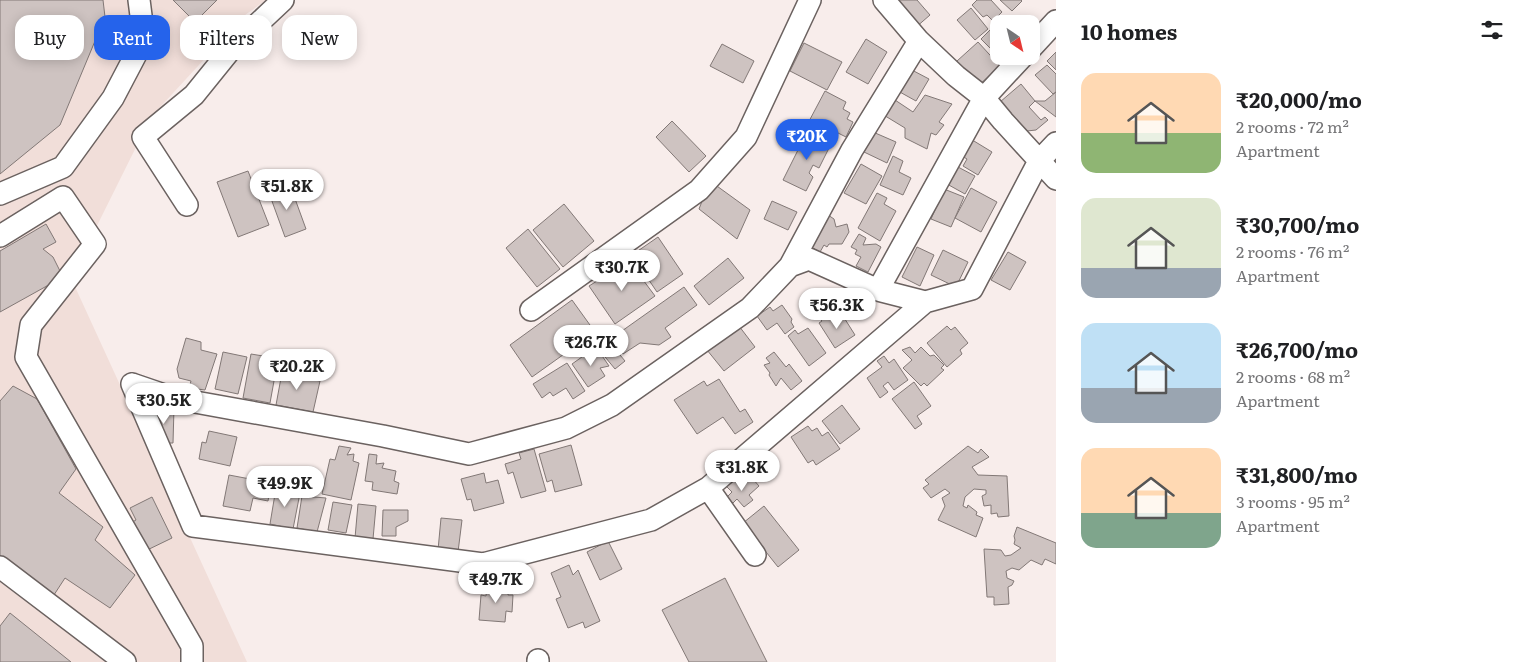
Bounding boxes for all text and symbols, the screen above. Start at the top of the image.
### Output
chip: Buy [15,15,84,60]
chip: Rent [94,15,170,60]
chip: Filters [180,15,272,60]
chip: New [282,15,357,60]
north arrow [990,15,1040,65]
map controls [990,15,1040,65]
text: 10 homes [1081,15,1177,46]
icon: filters [1478,16,1506,44]
text: ₹20,000/mo [1236,83,1362,114]
icon: home [1121,93,1181,153]
text: 2 rooms · 72 m² [1236,114,1349,138]
pin: ₹20K [777,119,837,161]
text: ₹20K [787,123,827,147]
text: Apartment [1236,138,1320,162]
pin: ₹51.8K [246,168,328,211]
text: ₹51.8K [261,173,313,197]
text: ₹30,700/mo [1236,208,1359,239]
icon: home [1121,218,1181,278]
text: 2 rooms · 76 m² [1236,239,1349,263]
pin: ₹30.7K [581,250,663,292]
text: ₹30.7K [595,254,649,278]
text: Apartment [1236,263,1320,287]
pin: ₹56.3K [796,288,878,330]
text: ₹56.3K [810,292,864,316]
pin: ₹26.7K [550,324,632,367]
text: ₹26.7K [564,329,618,353]
text: ₹26,700/mo [1236,333,1358,364]
icon: home [1121,343,1181,403]
pin: ₹20.2K [256,348,338,391]
text: ₹20.2K [270,353,324,377]
text: 2 rooms · 68 m² [1236,364,1350,388]
pin: ₹30.5K [123,382,205,425]
text: ₹30.5K [136,387,192,411]
text: Apartment [1236,388,1320,412]
pin: ₹31.8K [701,450,783,492]
text: ₹31.8K [716,454,768,478]
text: ₹31,800/mo [1236,458,1358,489]
pin: ₹49.9K [244,466,326,508]
icon: home [1121,468,1181,528]
text: ₹49.9K [257,470,313,494]
text: 3 rooms · 95 m² [1236,489,1350,513]
text: Apartment [1236,513,1320,537]
pin: ₹49.7K [455,562,537,604]
text: ₹49.7K [469,566,523,590]

